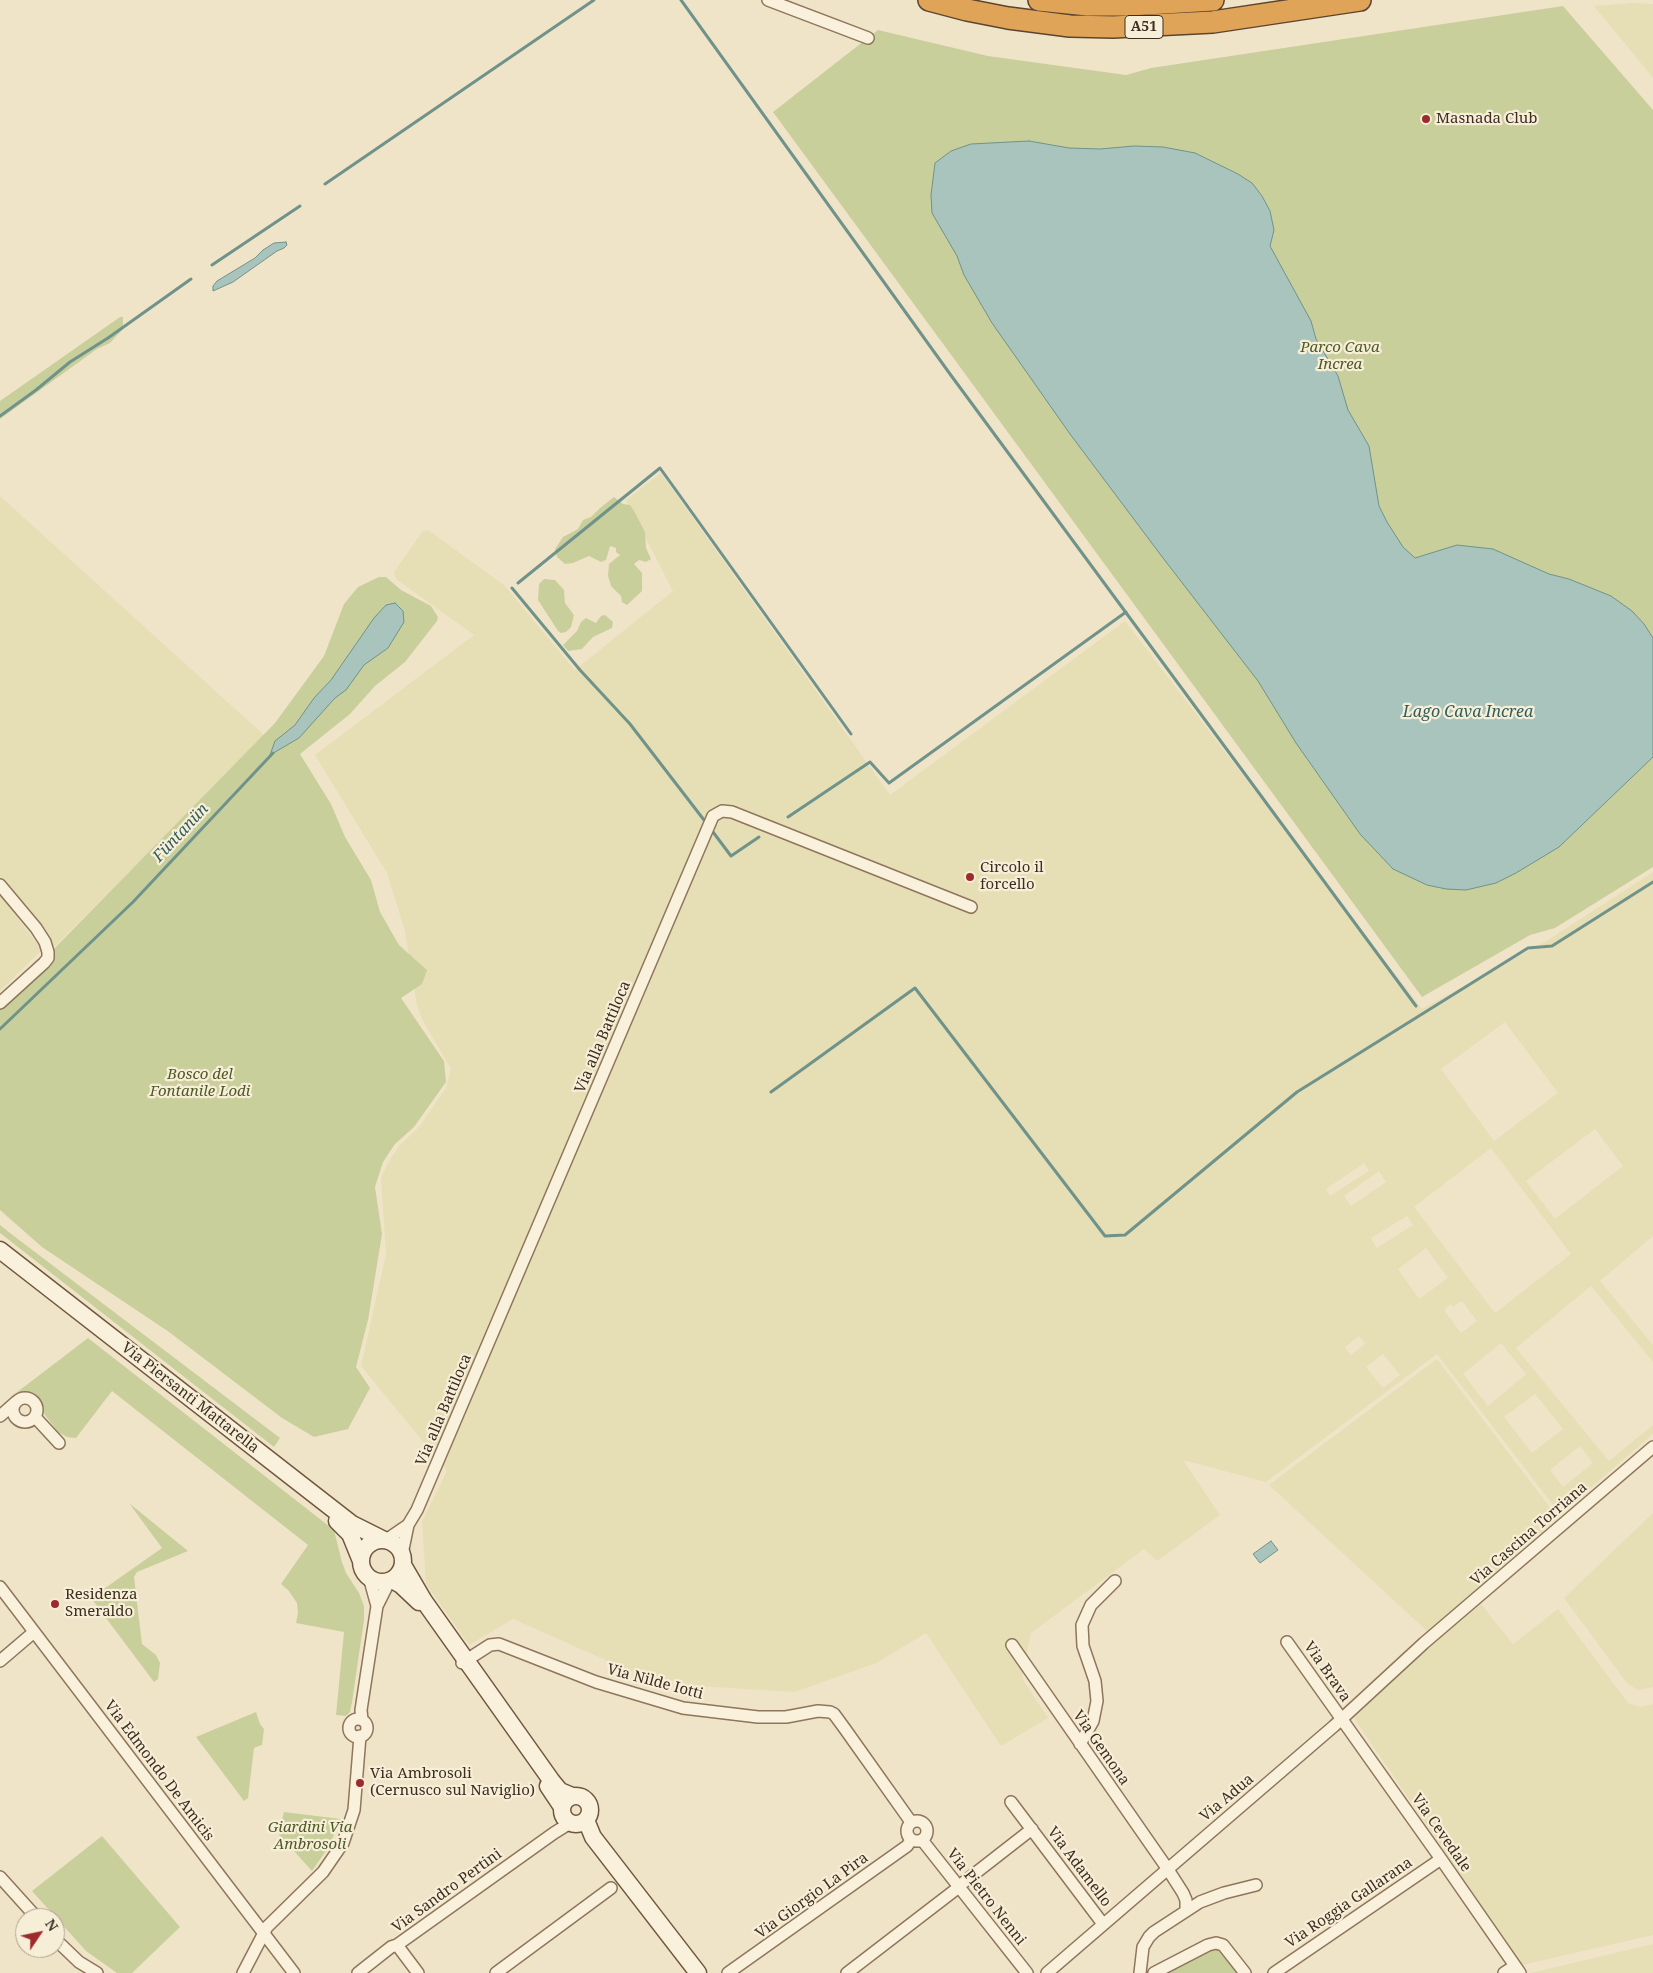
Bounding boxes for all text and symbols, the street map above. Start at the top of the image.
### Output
road number: A51 [1125,16,1163,38]
place label: Masnada Club [1436,110,1538,128]
marker: Masnada Club [1420,113,1432,125]
park label: Parco Cava Increa [1300,339,1380,374]
water label: Lago Cava Increa [1403,702,1533,722]
water label: Füntanün [149,800,213,866]
place label: Circolo il forcello [980,859,1044,894]
marker: Circolo il forcello [964,871,976,883]
street label: Via alla Battiloca [571,978,635,1096]
park label: Bosco del Fontanile Lodi [150,1066,250,1101]
street label: Via Piersanti Mattarella [118,1339,262,1457]
street label: Via alla Battiloca [412,1351,476,1469]
street label: Via Cascina Torriana [1467,1479,1591,1589]
place label: Residenza Smeraldo [65,1586,137,1621]
marker: Residenza Smeraldo [49,1598,61,1610]
street label: Via Brava [1300,1638,1354,1706]
street label: Via Nilde Iotti [605,1661,705,1703]
street label: Via Edmondo De Amicis [100,1697,218,1845]
street label: Via Gemona [1069,1707,1133,1789]
place label: Via Ambrosoli (Cernusco sul Naviglio) [370,1765,535,1800]
street label: Via Adua [1196,1770,1258,1826]
marker: Via Ambrosoli (Cernusco sul Naviglio) [354,1777,366,1789]
street label: Via Cevedale [1407,1790,1475,1876]
park label: Giardini Via Ambrosoli [268,1819,352,1854]
street label: Via Adamello [1043,1824,1115,1910]
street label: Via Sandro Pertini [389,1845,505,1937]
street label: Via Pietro Nenni [943,1845,1029,1949]
street label: Via Giorgio La Pira [752,1849,872,1943]
street label: Via Roggia Gallarana [1282,1854,1416,1952]
north arrow [15,1908,65,1958]
text: N [41,1915,63,1935]

